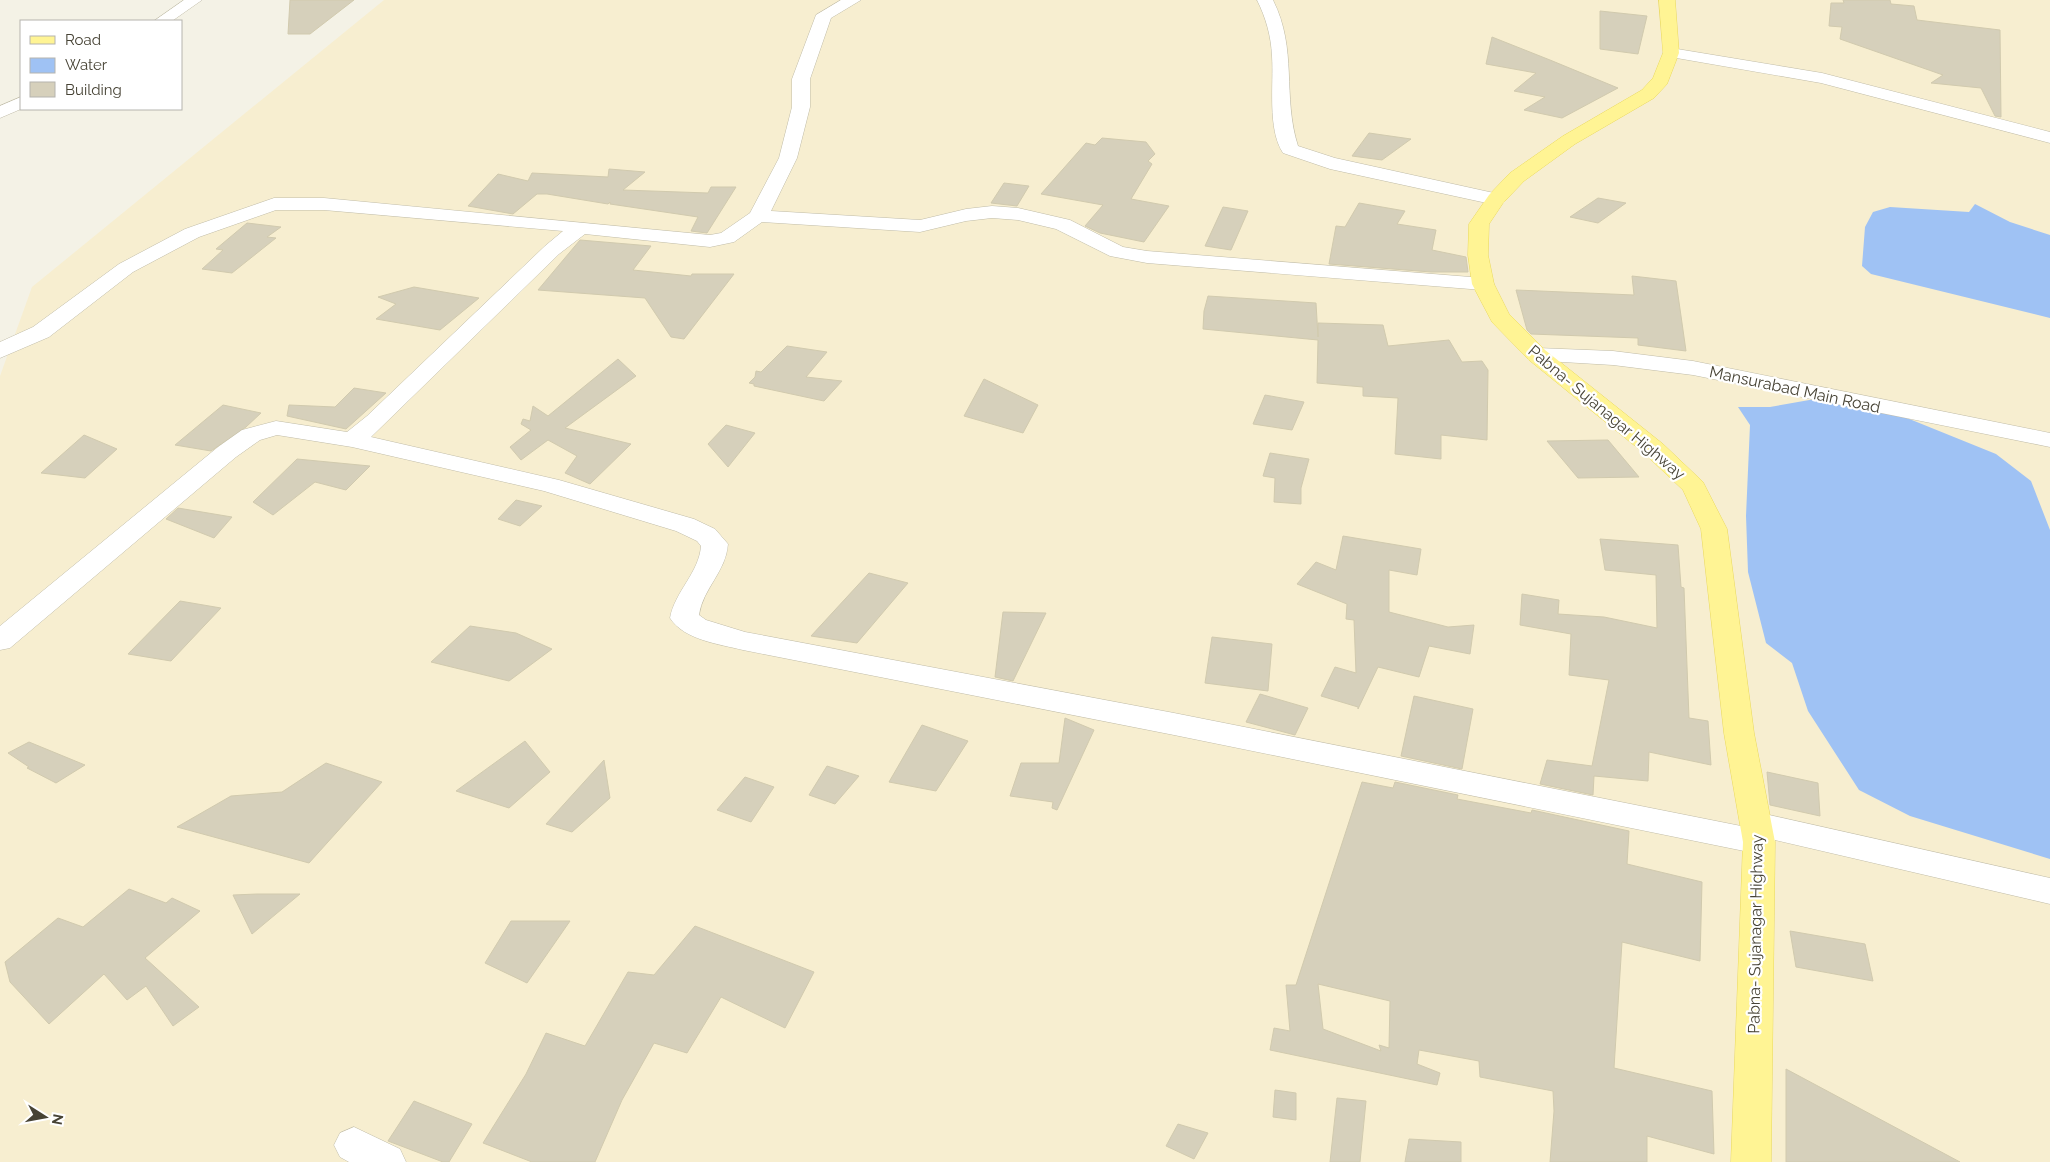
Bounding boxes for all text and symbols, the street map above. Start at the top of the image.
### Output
legend [20,20,182,110]
text: Road [65,31,101,49]
text: Water [65,56,108,74]
text: Building [65,81,122,99]
street label: Pabna- Sujanagar Highway [1524,341,1689,484]
street label: Mansurabad Main Road [1708,362,1882,417]
street label: Pabna- Sujanagar Highway [1744,834,1767,1034]
north arrow [20,1092,70,1142]
text: N [49,1113,67,1126]

